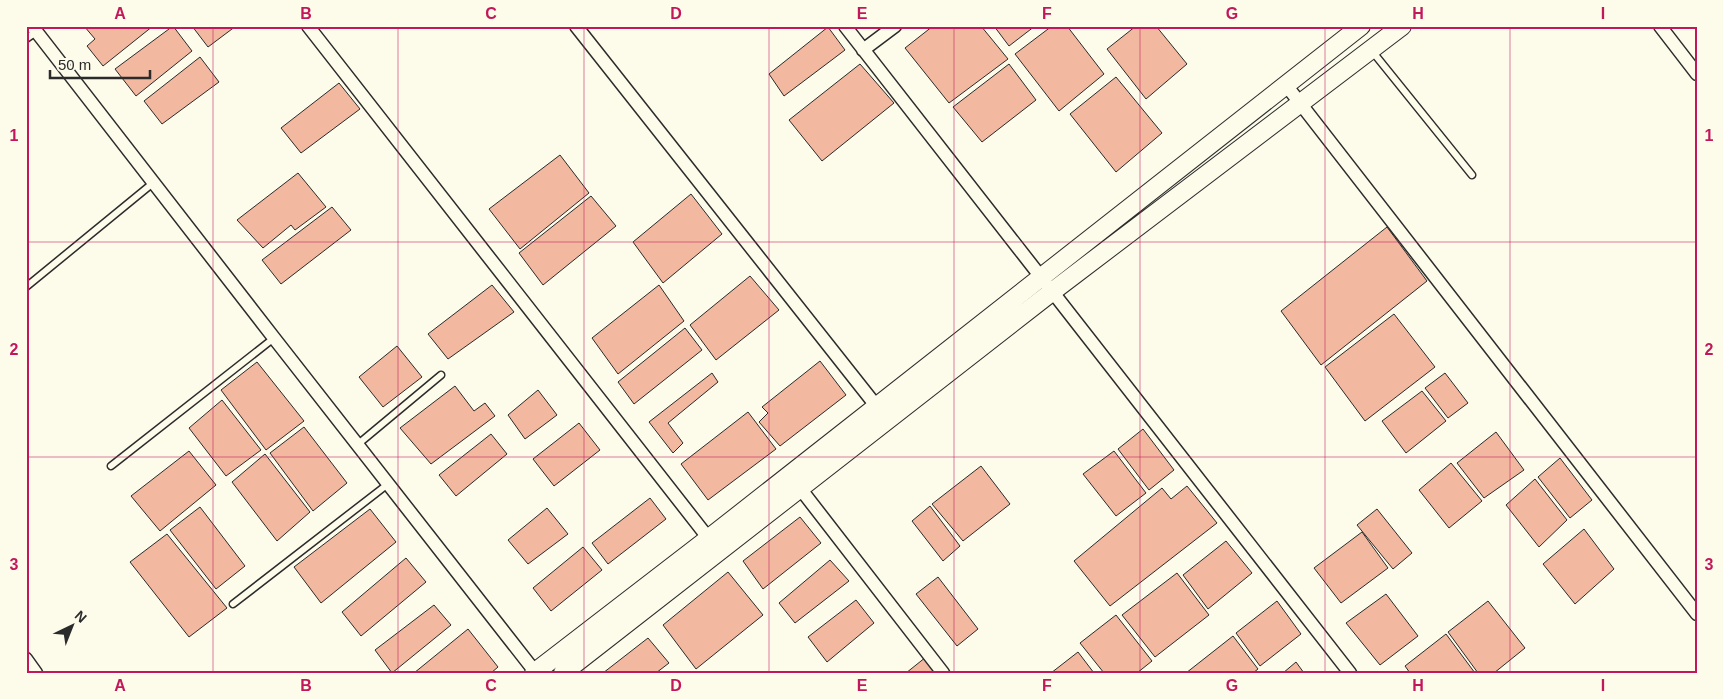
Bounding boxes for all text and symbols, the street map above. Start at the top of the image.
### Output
text: A [114,5,126,22]
text: B [300,5,312,22]
text: C [485,5,497,22]
text: D [670,5,682,22]
text: E [857,5,868,22]
text: F [1042,5,1052,22]
text: G [1226,5,1238,22]
text: H [1412,5,1424,22]
text: I [1601,5,1605,22]
scale bar [50,48,150,80]
text: 50 m [58,56,91,73]
text: 1 [10,127,19,144]
text: 1 [1705,127,1714,144]
text: 2 [10,341,19,358]
text: 2 [1705,341,1714,358]
text: 3 [10,556,19,573]
text: 3 [1705,556,1714,573]
north arrow [48,602,98,652]
text: N [72,607,90,626]
text: A [114,677,126,694]
text: B [300,677,312,694]
text: C [485,677,497,694]
text: D [670,677,682,694]
text: E [857,677,868,694]
text: F [1042,677,1052,694]
text: G [1226,677,1238,694]
text: H [1412,677,1424,694]
text: I [1601,677,1605,694]

